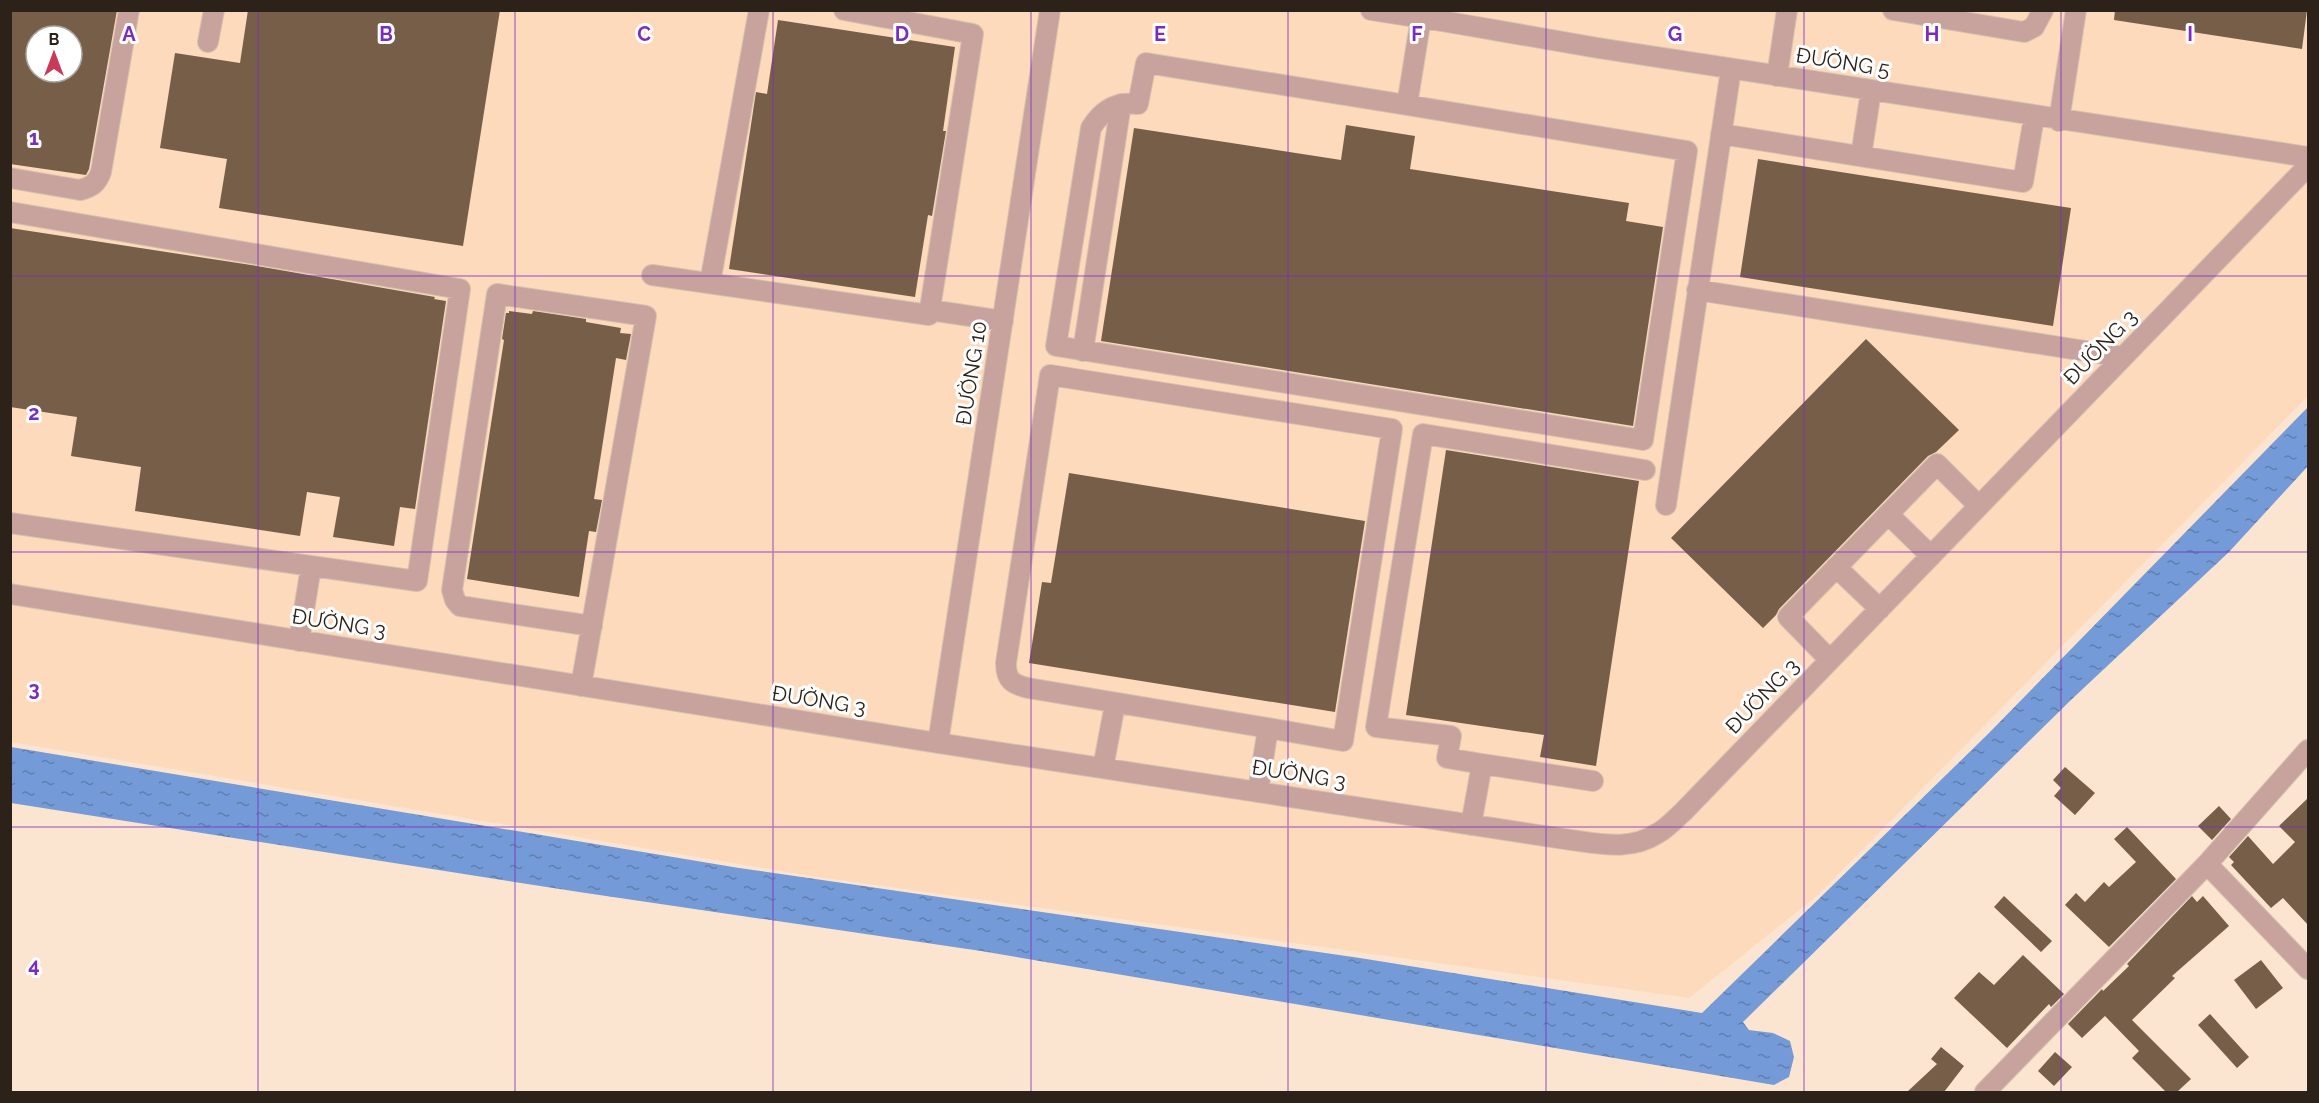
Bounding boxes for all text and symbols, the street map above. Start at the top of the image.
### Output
text: A [122,22,136,46]
text: B [379,22,393,46]
text: C [637,22,651,46]
text: D [895,22,909,46]
text: E [1154,22,1166,46]
text: F [1411,22,1423,46]
text: G [1668,22,1682,46]
text: H [1925,22,1939,46]
text: I [2187,22,2193,46]
north arrow [24,24,84,84]
text: B [49,30,60,49]
street label: ĐƯỜNG 5 [1794,42,1892,82]
text: 1 [29,126,39,150]
street label: ĐƯỜNG 3 [2058,304,2142,390]
street label: ĐƯỜNG 10 [950,319,992,427]
text: 2 [28,401,40,425]
street label: ĐƯỜNG 3 [290,603,388,643]
street label: ĐƯỜNG 3 [1720,653,1804,739]
text: 3 [28,677,40,701]
street label: ĐƯỜNG 3 [770,680,868,720]
street label: ĐƯỜNG 3 [1250,754,1348,794]
text: 4 [28,953,40,977]

